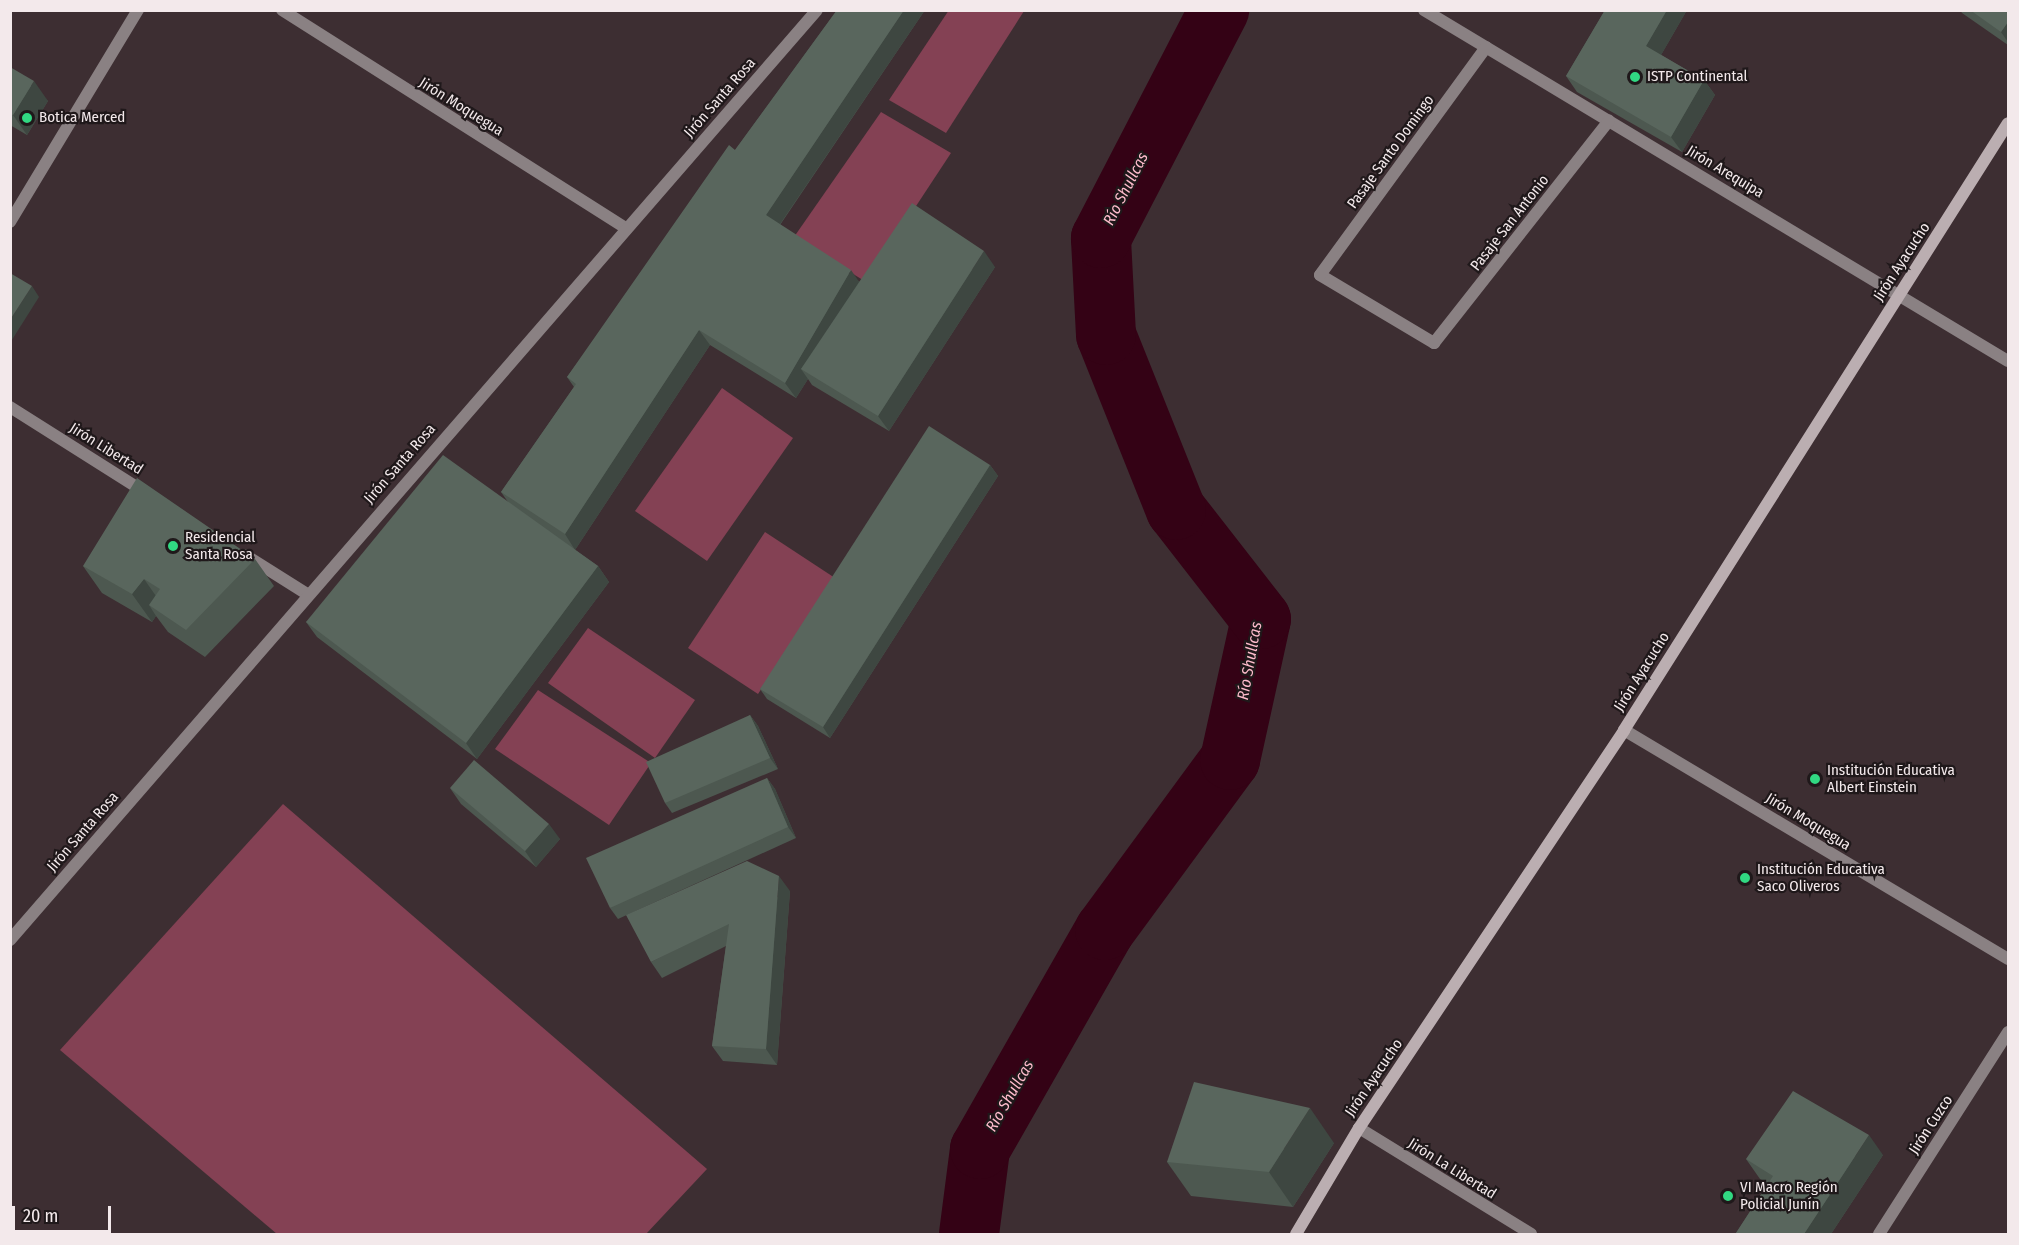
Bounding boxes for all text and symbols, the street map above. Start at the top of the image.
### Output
street label: Jirón Santa Rosa [680,54,760,142]
place label: ISTP Continental [1647,68,1747,86]
marker: ISTP Continental [1628,70,1642,84]
street label: Jirón Moquegua [416,74,506,140]
street label: Pasaje Santo Domingo [1344,92,1438,212]
place label: Botica Merced [39,109,125,127]
marker: Botica Merced [20,111,34,125]
street label: Jirón Arequipa [1683,142,1767,202]
water label: Río Shullcas [1099,149,1153,229]
street label: Pasaje San Antonio [1467,171,1553,275]
street label: Jirón Ayacucho [1870,219,1934,305]
street label: Jirón Libertad [66,419,146,479]
street label: Jirón Santa Rosa [360,420,440,508]
place label: Residencial Santa Rosa [185,528,255,563]
marker: Residencial Santa Rosa [166,539,180,553]
water label: Río Shullcas [1234,620,1266,702]
street label: Jirón Ayacucho [1610,629,1674,715]
place label: Institución Educativa Albert Einstein [1827,761,1955,796]
marker: Institución Educativa Albert Einstein [1808,772,1822,786]
street label: Jirón Santa Rosa [43,788,123,876]
street label: Jirón Moquegua [1762,790,1854,854]
place label: Institución Educativa Saco Oliveros [1757,860,1885,895]
marker: Institución Educativa Saco Oliveros [1738,871,1752,885]
street label: Jirón Ayacucho [1341,1036,1407,1120]
water label: Río Shullcas [982,1057,1038,1135]
street label: Jirón Cuzco [1905,1092,1957,1158]
street label: Jirón La Libertad [1405,1135,1499,1203]
place label: VI Macro Región Policial Junín [1740,1178,1838,1213]
marker: VI Macro Región Policial Junín [1721,1189,1735,1203]
scale bar [15,1194,114,1232]
text: 20 m [23,1205,58,1227]

